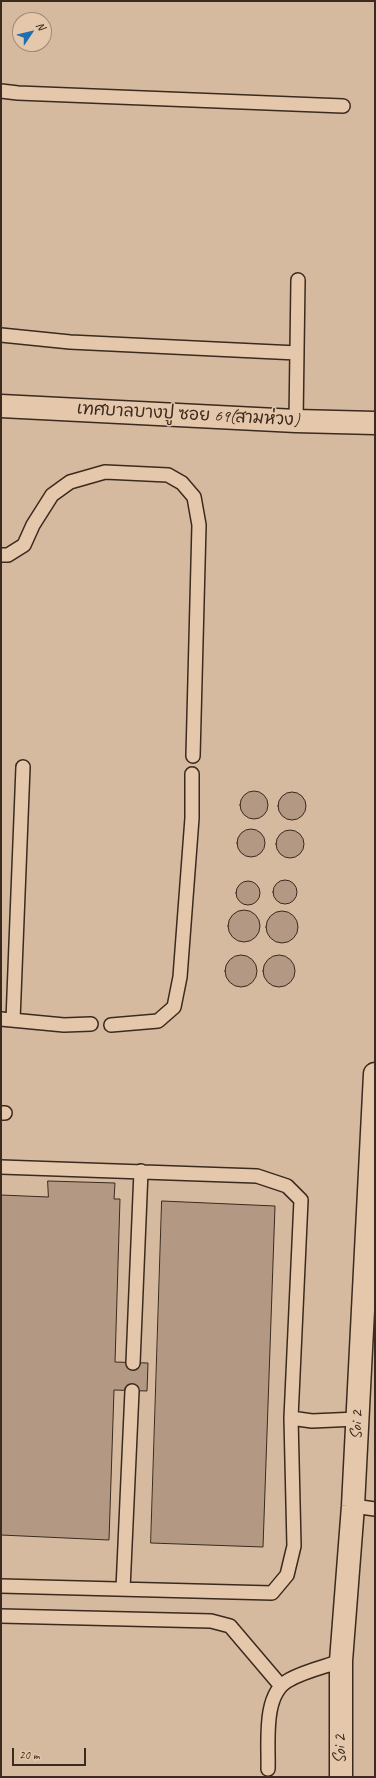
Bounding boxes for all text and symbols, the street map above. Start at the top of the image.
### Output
north arrow [12,12,52,52]
text: N [33,19,49,32]
street label: เทศบาลบางปู ซอย 69(สามห่วง) [76,399,300,431]
street label: Soi 2 [346,1410,368,1440]
street label: Soi 2 [331,1734,351,1764]
scale bar [14,1740,88,1766]
text: 20 m [19,1747,39,1763]

